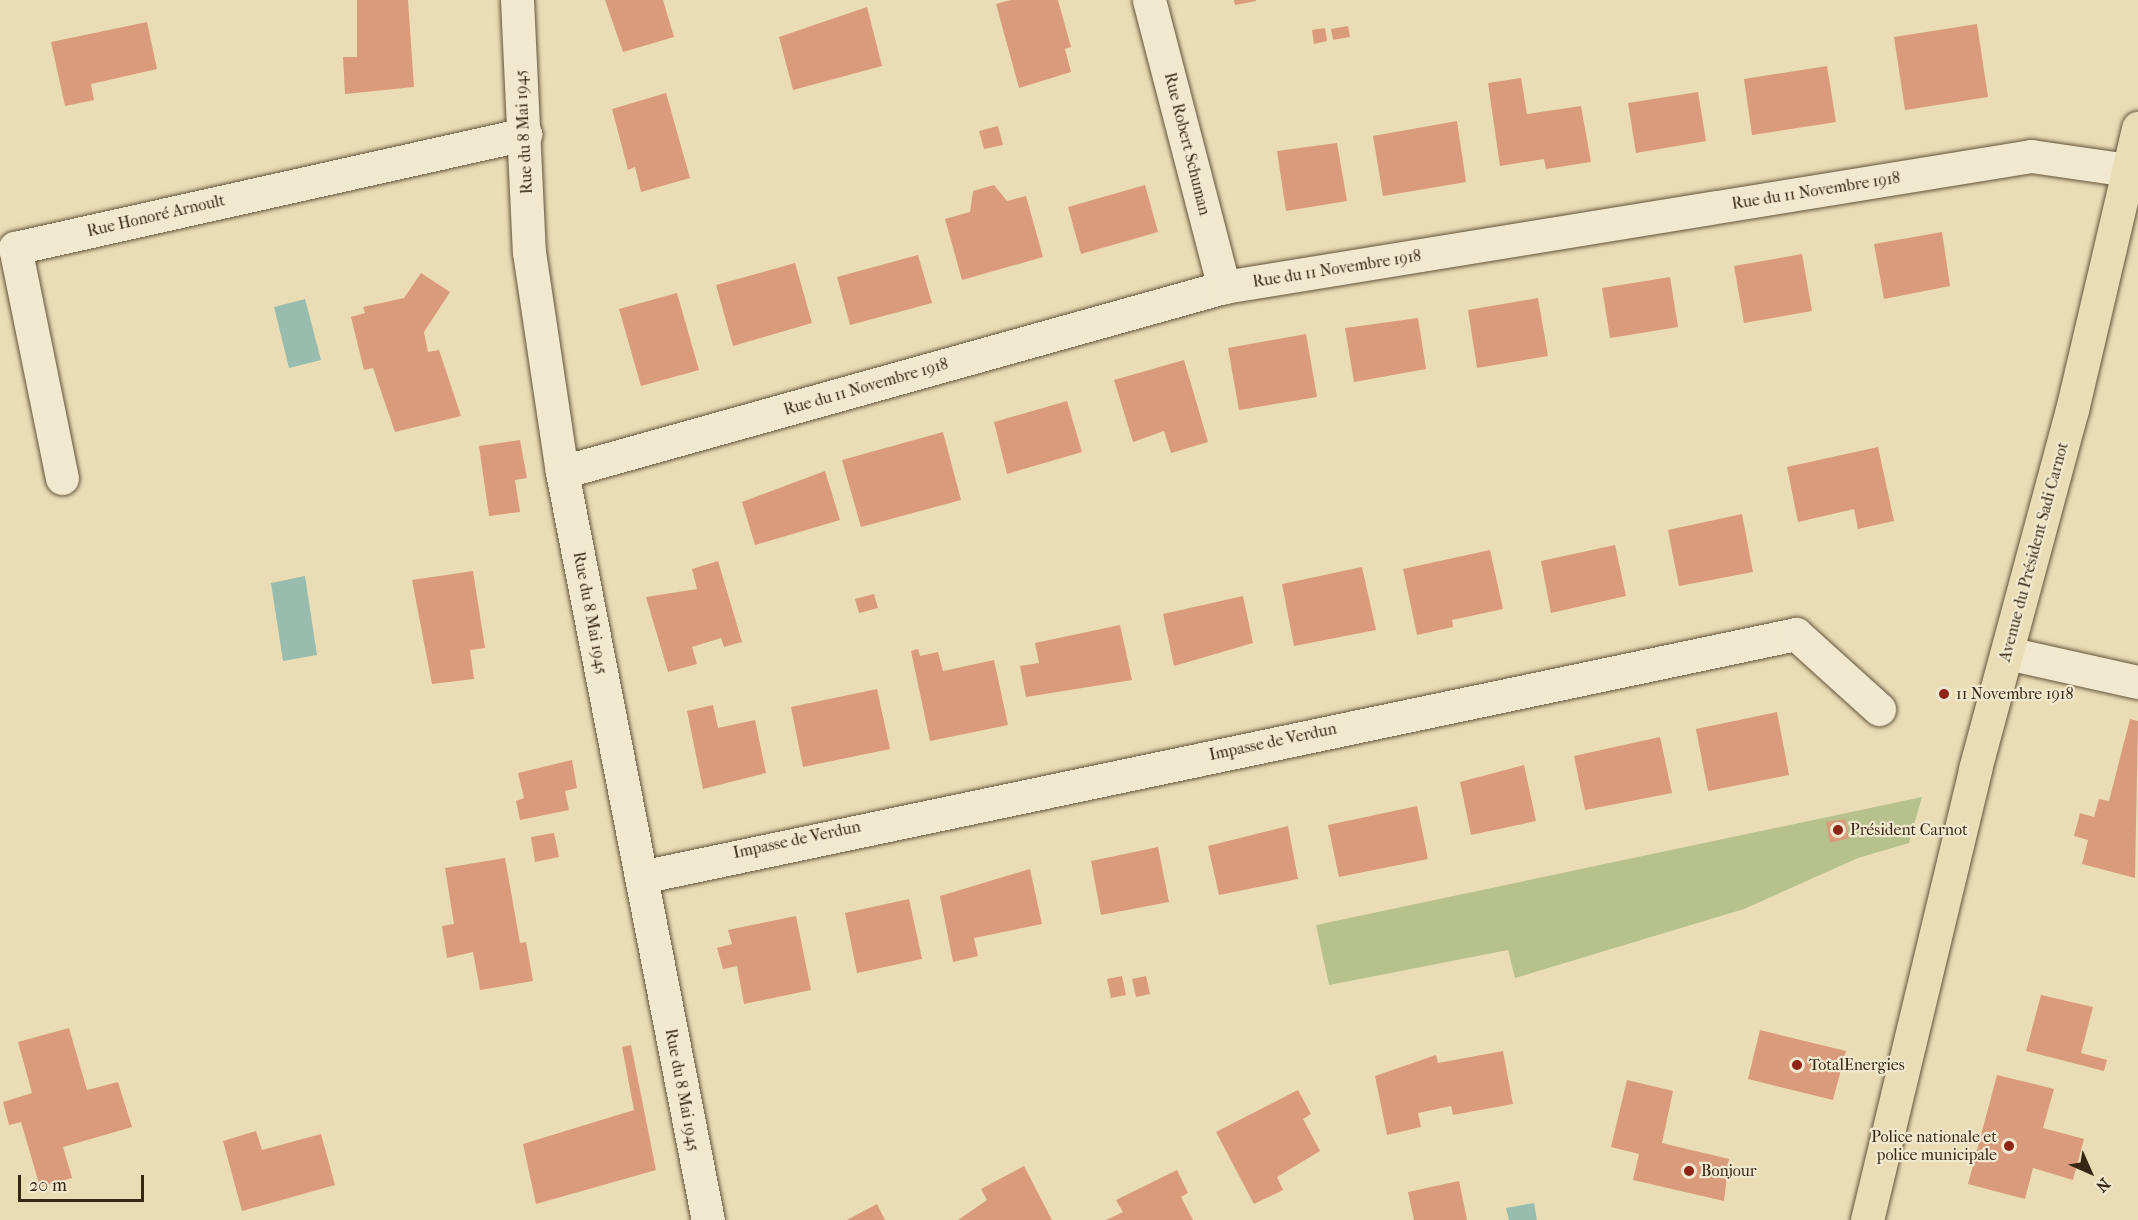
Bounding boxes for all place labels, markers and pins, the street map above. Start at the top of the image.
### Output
place label: 11 Novembre 1918 [1956,684,2074,704]
marker: 11 Novembre 1918 [1937,687,1951,701]
place label: Président Carnot [1850,820,1968,840]
marker: Président Carnot [1831,823,1845,837]
place label: TotalEnergies [1809,1055,1905,1075]
marker: TotalEnergies [1790,1058,1804,1072]
place label: Police nationale et police municipale [1871,1127,1997,1165]
marker: Police nationale et police municipale [2002,1139,2016,1153]
place label: Bonjour [1701,1161,1757,1181]
marker: Bonjour [1682,1164,1696,1178]

